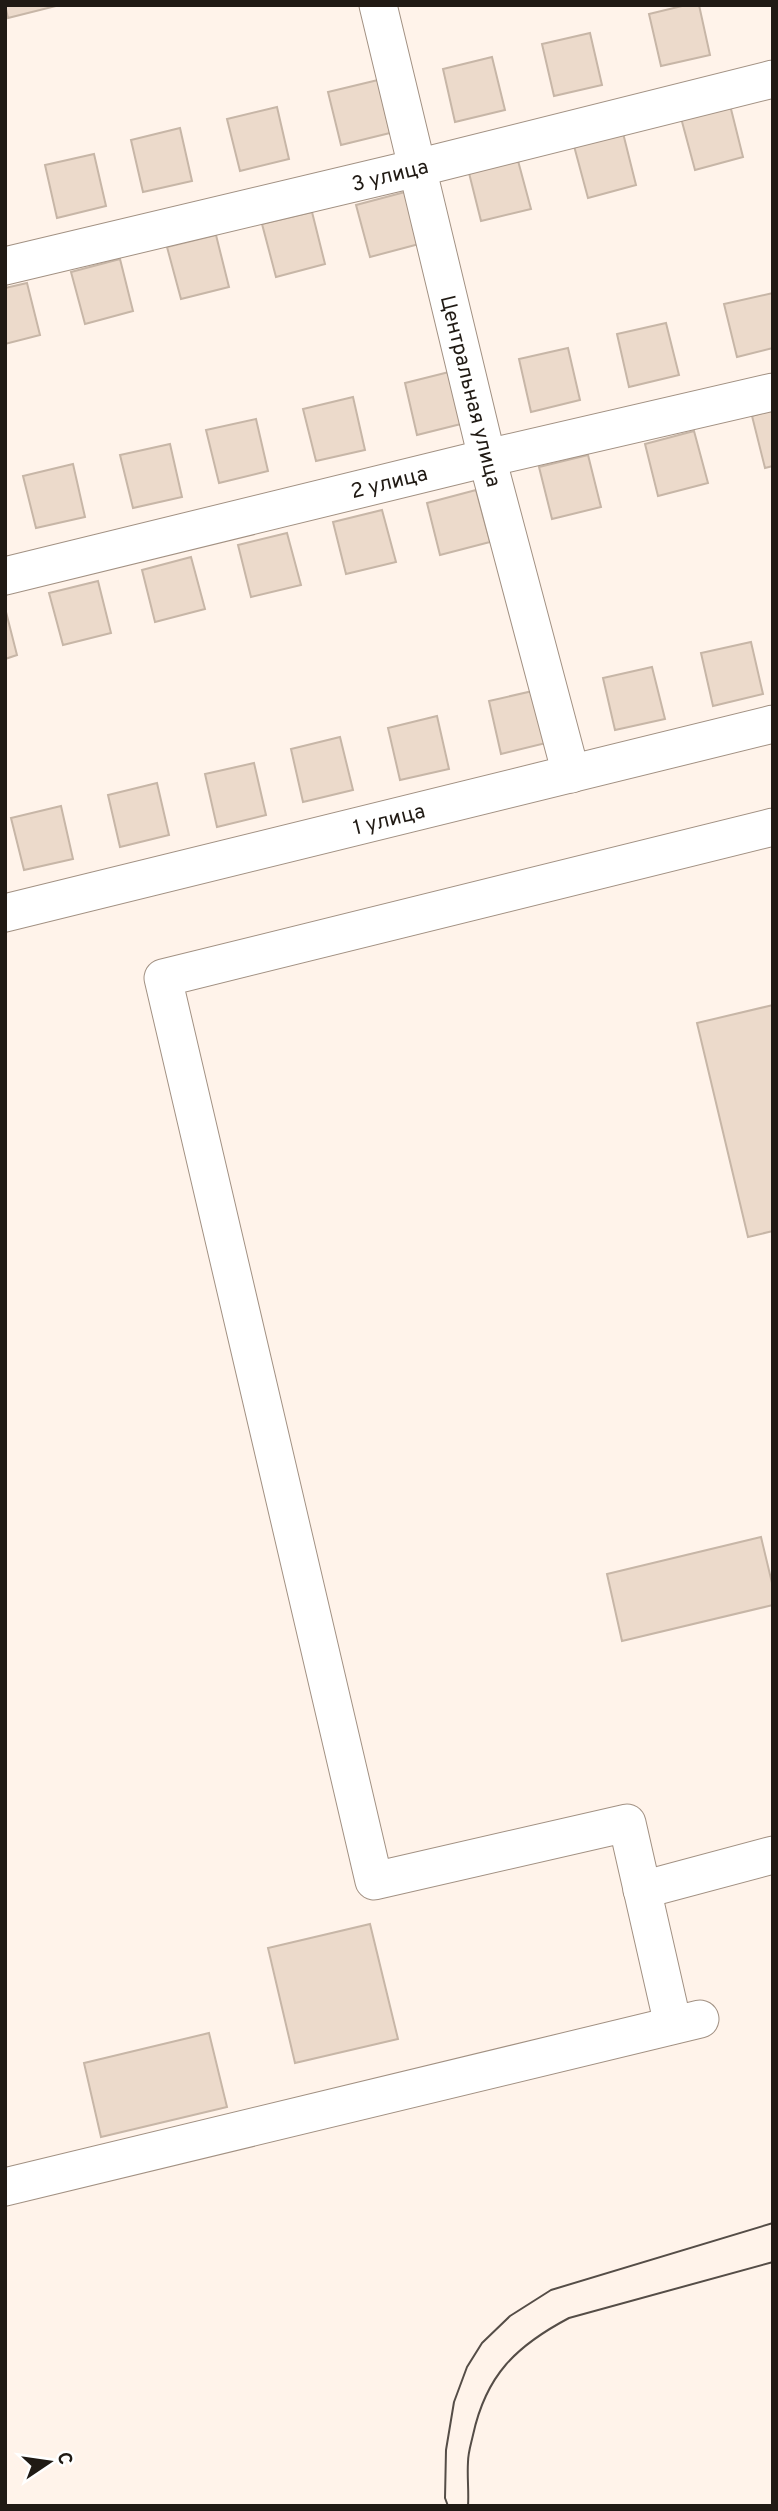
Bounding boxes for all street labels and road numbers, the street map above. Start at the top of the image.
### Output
street label: 3 улица [349,154,432,199]
street label: Центральная улица [433,293,506,490]
street label: 2 улица [348,461,431,506]
street label: 1 улица [351,798,428,842]

